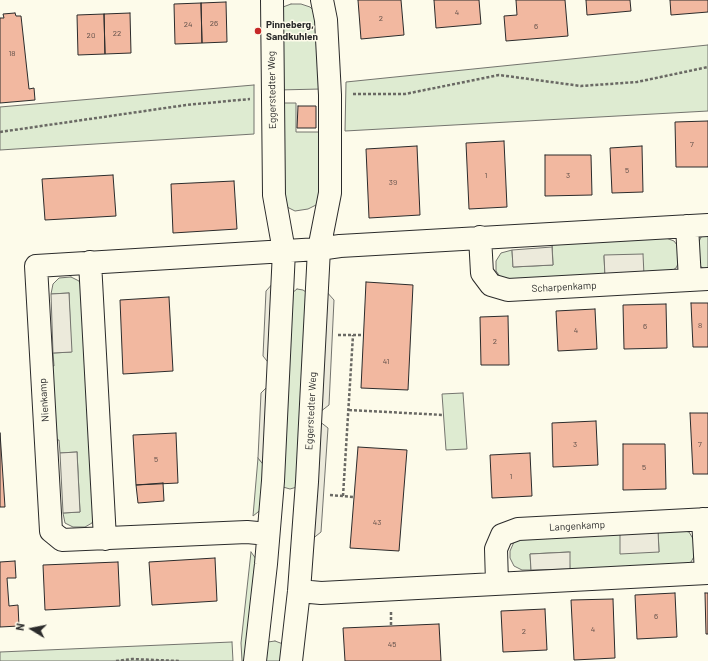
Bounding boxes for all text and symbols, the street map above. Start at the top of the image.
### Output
house number: 4 [455,7,459,17]
house number: 2 [379,13,383,23]
house number: 26 [210,18,218,28]
house number: 24 [184,19,192,29]
place label: Pinneberg, Sandkuhlen [266,19,318,42]
house number: 6 [534,21,538,31]
marker: Pinneberg, Sandkuhlen [253,26,263,36]
house number: 22 [113,28,121,38]
house number: 20 [87,30,95,40]
house number: 18 [9,48,15,58]
street label: Eggerstedter Weg [265,51,279,129]
house number: 7 [690,139,694,149]
house number: 5 [625,165,629,175]
house number: 1 [485,170,487,180]
house number: 3 [566,170,570,180]
house number: 39 [389,177,397,187]
street label: Scharpenkamp [531,279,597,295]
house number: 8 [698,320,702,330]
house number: 6 [643,321,647,331]
house number: 4 [574,325,578,335]
house number: 2 [493,336,497,346]
house number: 41 [383,356,389,366]
street label: Eggerstedter Weg [303,372,319,450]
street label: Nienkamp [36,378,52,422]
house number: 3 [573,439,577,449]
house number: 7 [698,439,702,449]
house number: 5 [154,454,158,464]
house number: 5 [642,462,646,472]
house number: 1 [510,471,512,481]
house number: 43 [373,517,381,527]
street label: Langenkamp [549,519,605,533]
north arrow [12,609,52,649]
house number: 6 [654,611,658,621]
text: N [13,622,27,632]
house number: 4 [591,624,595,634]
house number: 2 [522,626,526,636]
house number: 45 [388,639,396,649]

